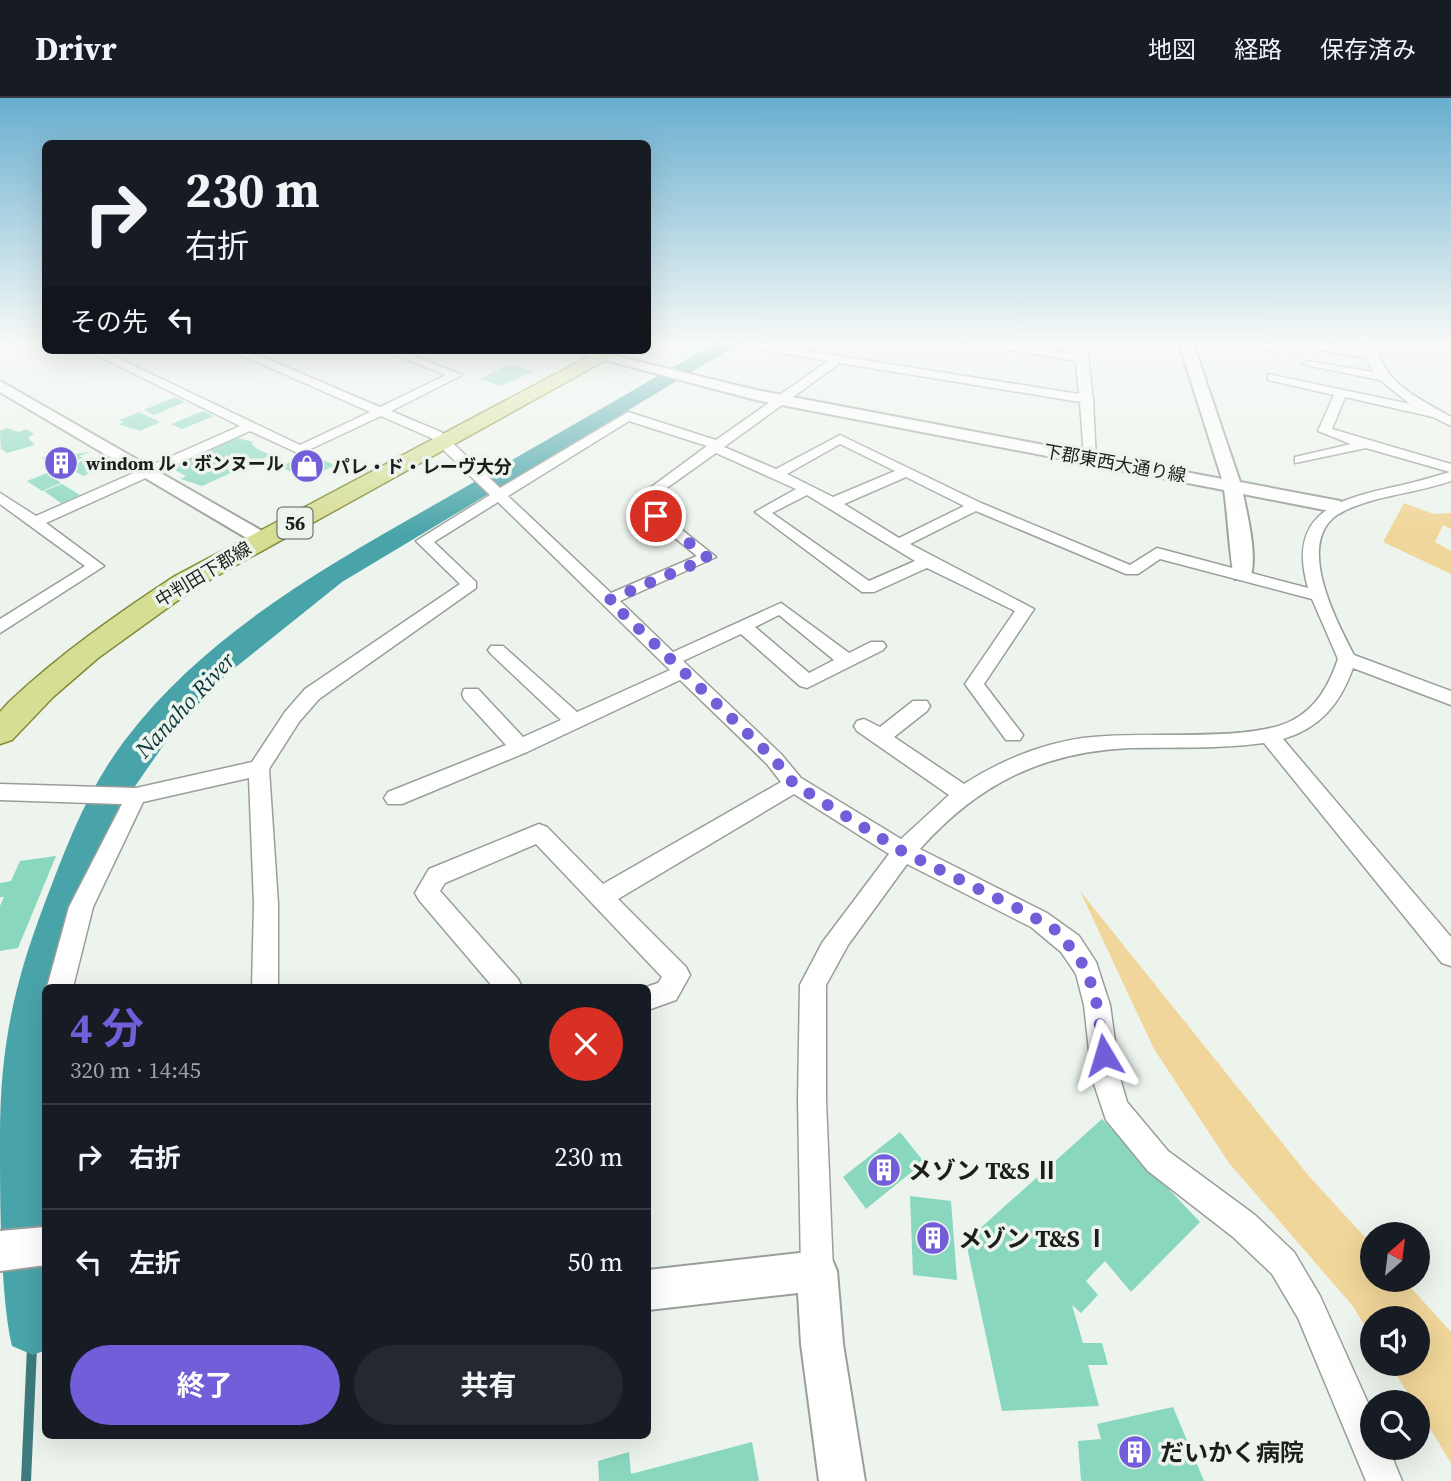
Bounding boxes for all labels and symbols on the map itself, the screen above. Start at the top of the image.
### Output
street label: 下郡東西大通り線 [1042,438,1188,488]
building icon: windom ル・ボンヌール [42,444,80,482]
shop icon: パレ・ド・レーヴ大分 [288,447,326,485]
place label: windom ル・ボンヌール [85,451,284,476]
place label: パレ・ド・レーヴ大分 [332,454,512,479]
pin [626,486,686,546]
road number: 56 [278,508,312,538]
street label: 中判田下郡線 [150,535,256,613]
water label: Nanaho River [127,645,243,765]
position arrow [1067,1018,1141,1092]
building icon: メゾン T&S Ⅱ [865,1151,903,1189]
place label: メゾン T&S Ⅱ [908,1154,1059,1187]
building icon: メゾン T&S Ⅰ [914,1219,952,1257]
place label: メゾン T&S Ⅰ [958,1222,1109,1255]
north arrow [1360,1222,1430,1292]
building icon: だいかく病院 [1116,1433,1154,1471]
place label: だいかく病院 [1160,1436,1304,1469]

